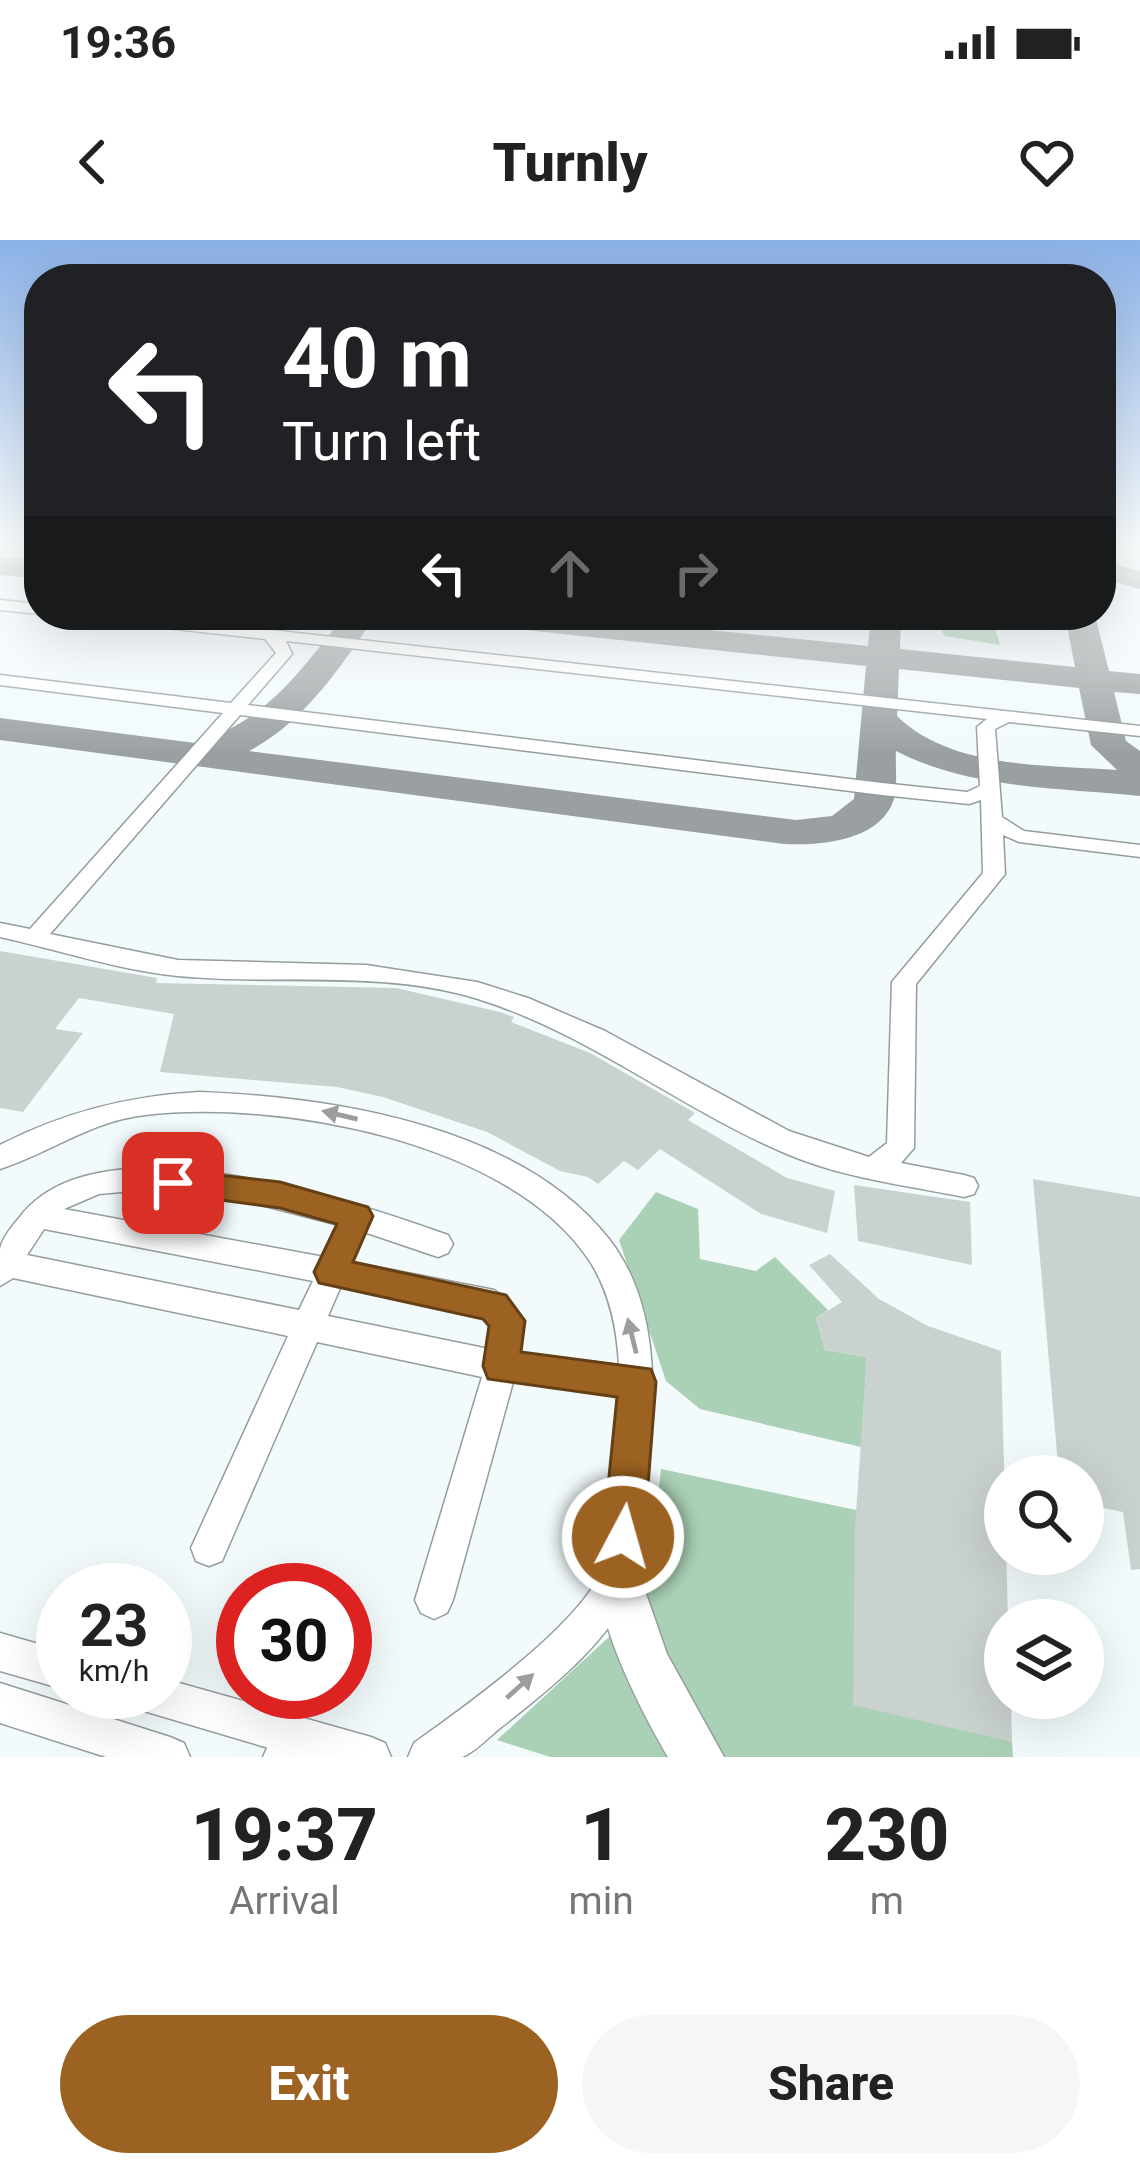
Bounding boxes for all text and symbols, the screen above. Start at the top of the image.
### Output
text: 19:36 [60,16,176,69]
icon: back [60,129,126,195]
icon: heart [1014,129,1080,195]
text: Turnly [493,131,647,194]
text: 40 m [282,309,472,408]
icon: left [84,312,240,468]
text: Turn left [282,410,481,473]
icon: left [411,540,477,606]
icon: ahead [537,540,603,606]
icon: right [663,540,729,606]
one-way arrow [322,1105,359,1124]
pin [122,1132,224,1234]
icon: arrive [140,1150,206,1216]
one-way arrow [622,1317,641,1354]
map controls [984,1455,1104,1719]
button: search [984,1455,1104,1575]
position arrow [560,1474,686,1600]
speed limit sign: 30 [216,1563,372,1719]
text: 23 [80,1590,148,1661]
button: layers [984,1599,1104,1719]
text: km/h [79,1653,149,1688]
one-way arrow [506,1673,535,1700]
text: 19:37 [191,1793,378,1878]
text: 1 [580,1793,622,1878]
text: 230 [825,1793,949,1878]
text: Arrival [229,1878,340,1924]
text: min [569,1878,634,1924]
text: m [870,1878,904,1924]
button: Exit [60,2015,558,2153]
button: Share [582,2015,1080,2153]

